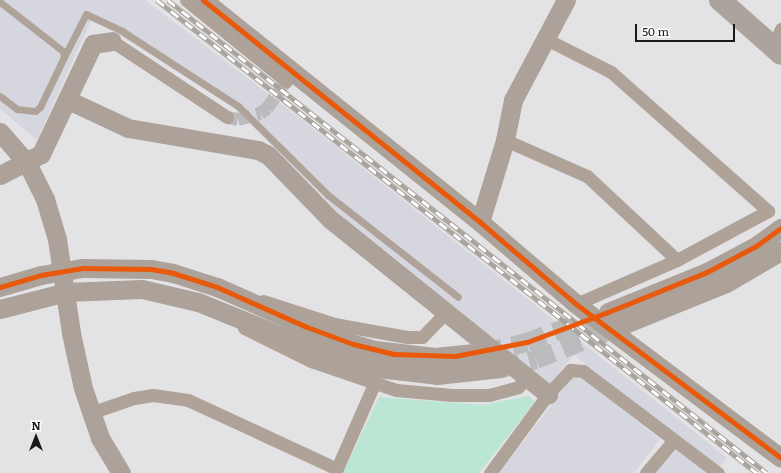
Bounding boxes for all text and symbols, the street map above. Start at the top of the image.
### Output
scale bar [637,16,737,42]
text: 50 m [642,22,669,40]
north arrow [16,417,56,457]
text: N [31,417,41,433]

